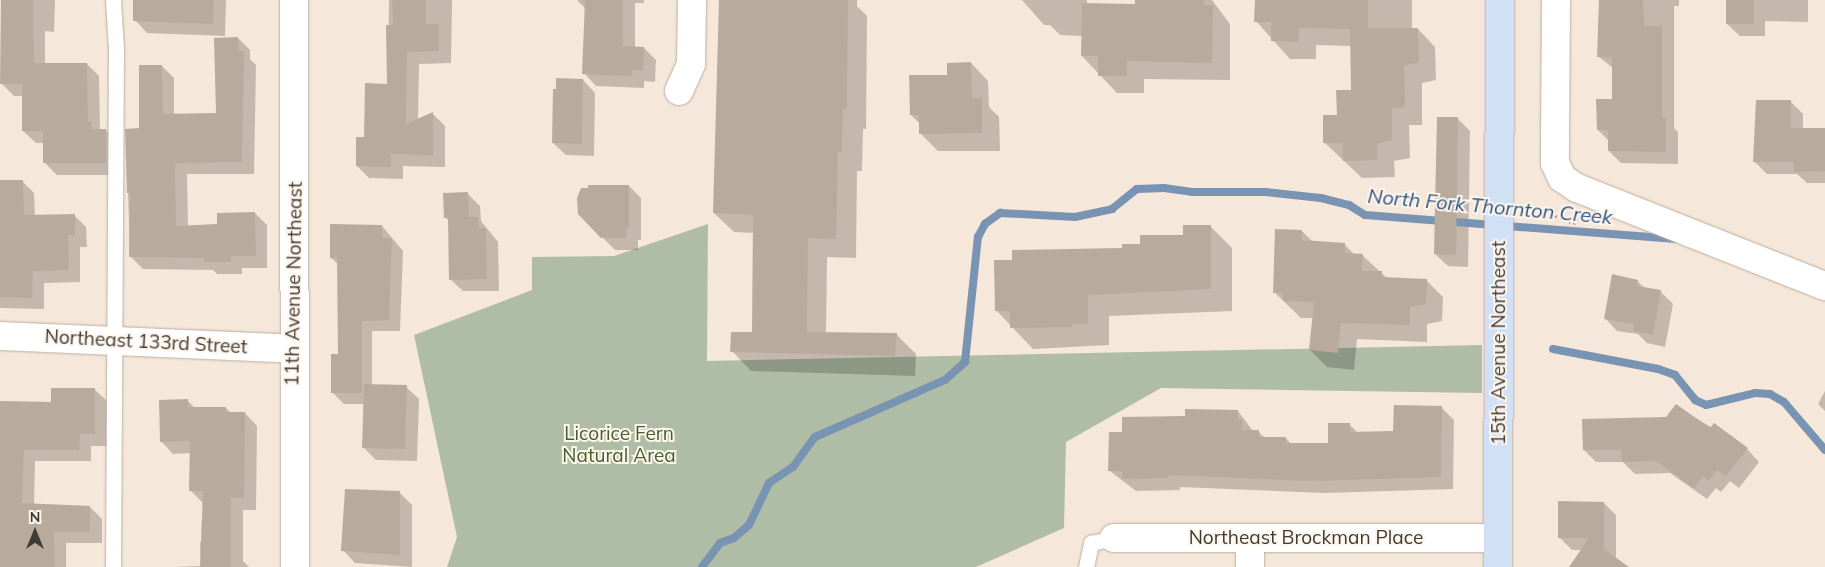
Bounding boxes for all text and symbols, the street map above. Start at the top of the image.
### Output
street label: 11th Avenue Northeast [281,182,307,386]
water label: North Fork Thornton Creek [1367,183,1613,229]
street label: 15th Avenue Northeast [1488,241,1510,445]
street label: Northeast 133rd Street [44,325,248,359]
park label: Licorice Fern Natural Area [562,423,676,467]
north arrow [10,507,60,557]
text: N [30,508,40,526]
street label: Northeast Brockman Place [1189,527,1423,549]

